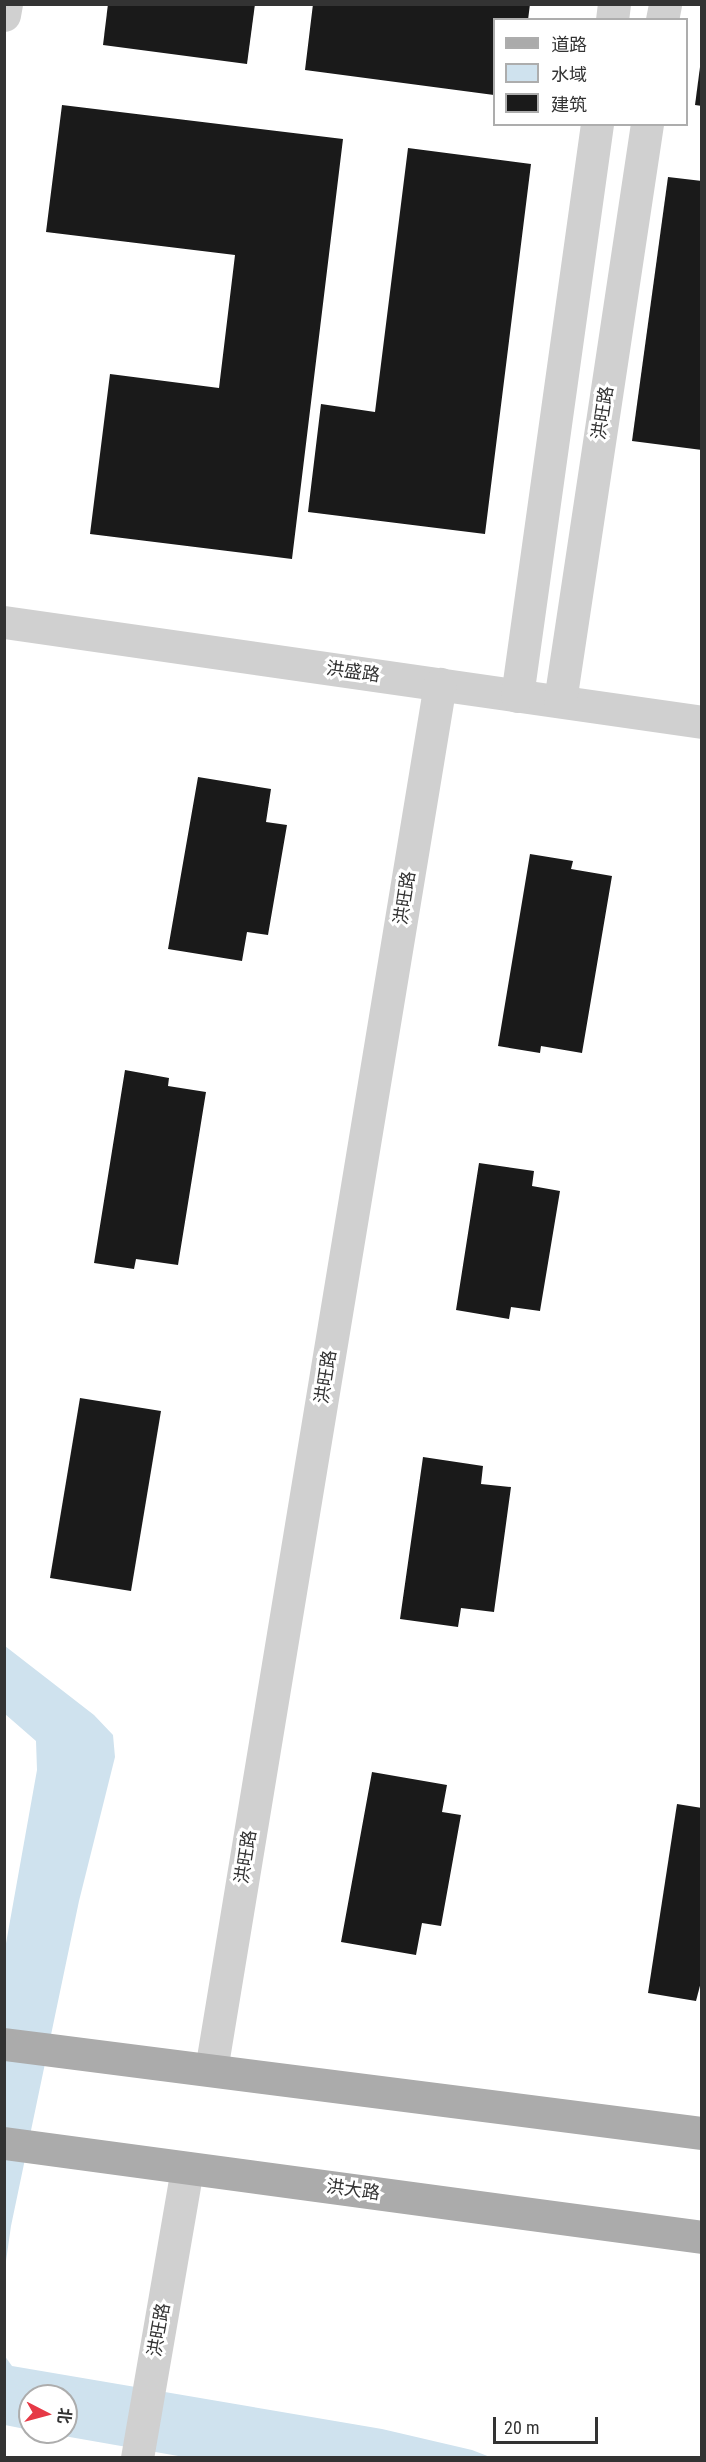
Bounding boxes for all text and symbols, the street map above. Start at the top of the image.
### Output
legend [493,18,688,126]
text: 道路 [551,34,587,55]
text: 水域 [551,64,587,85]
text: 建筑 [551,94,587,115]
street label: 洪旺路 [588,385,618,441]
street label: 洪盛路 [325,658,381,686]
street label: 洪旺路 [390,870,420,926]
street label: 洪旺路 [311,1349,341,1405]
street label: 洪旺路 [231,1829,261,1885]
street label: 洪大路 [325,2176,381,2204]
street label: 洪旺路 [144,2302,174,2358]
north arrow [18,2384,78,2444]
scale bar [496,2405,601,2443]
text: 北 [54,2407,75,2425]
text: 20 m [504,2417,539,2438]

